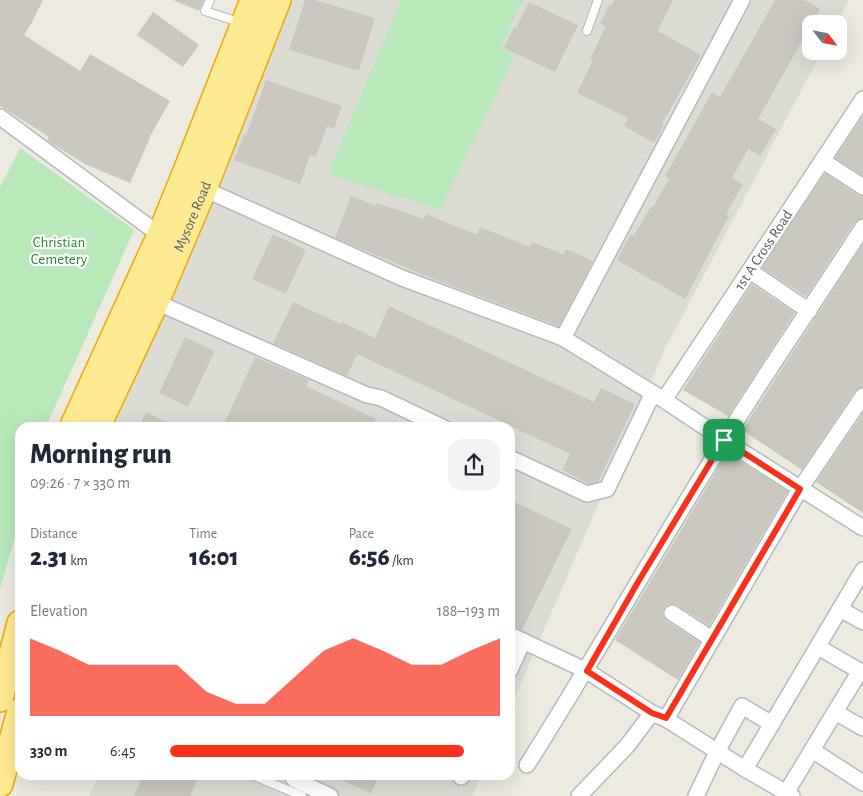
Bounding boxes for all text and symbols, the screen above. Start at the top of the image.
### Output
north arrow [802,15,848,60]
map controls [802,15,847,60]
street label: Mysore Road [171,179,214,254]
street label: 1st A Cross Road [732,207,795,293]
park label: Christian Cemetery [31,235,88,267]
pin [703,419,745,461]
icon: arrive [710,426,738,454]
button: share [448,439,500,491]
text: Morning run [30,441,172,469]
text: 09:26 · 7 × 330 m [30,475,130,491]
text: Distance [30,527,77,541]
text: Time [189,527,217,541]
text: Pace [349,527,374,541]
text: 2.31 [30,545,68,570]
text: 16:01 [189,545,239,570]
text: 6:56 [349,545,390,570]
text: km [68,554,88,568]
text: /km [390,554,414,568]
text: Elevation [30,603,88,619]
text: 188–193 m [437,603,500,619]
text: 330 m [30,743,67,759]
text: 6:45 [110,743,136,759]

